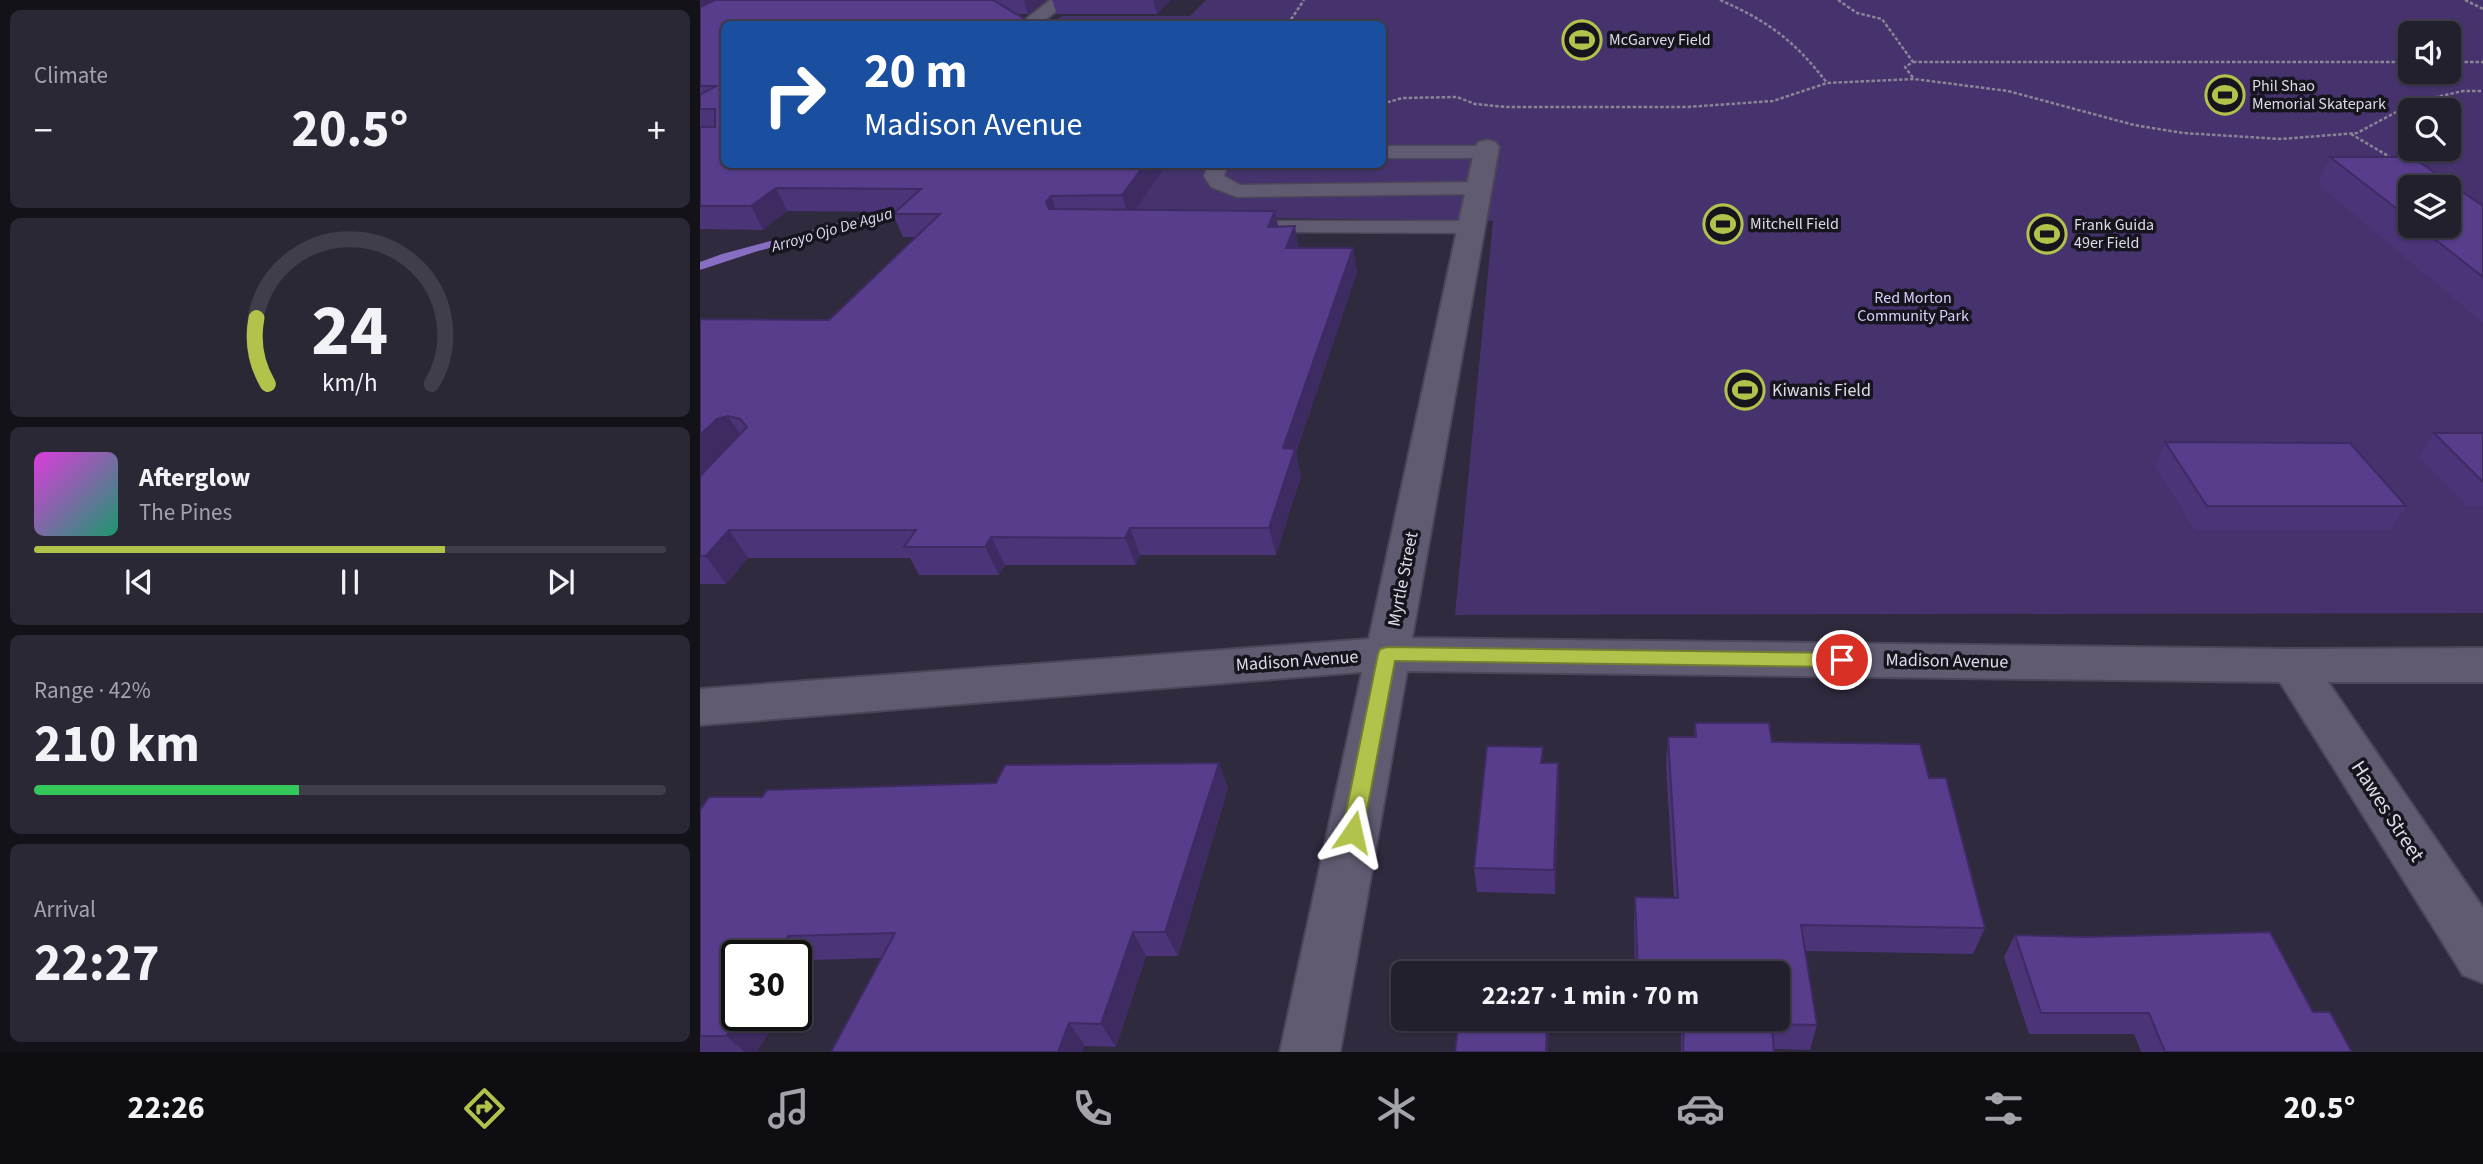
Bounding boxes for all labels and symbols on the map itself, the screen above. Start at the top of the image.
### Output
sports icon: McGarvey Field [1561,19,1603,61]
place label: McGarvey Field [1609,29,1711,51]
sports icon: Phil Shao Memorial Skatepark [2204,74,2246,116]
place label: Phil Shao Memorial Skatepark [2252,75,2386,115]
water label: Arroyo Ojo De Agua [768,202,895,258]
sports icon: Mitchell Field [1702,203,1744,245]
place label: Mitchell Field [1750,213,1839,235]
sports icon: Frank Guida 49er Field [2026,213,2068,255]
place label: Frank Guida 49er Field [2074,214,2154,254]
park label: Red Morton Community Park [1857,287,1969,327]
sports icon: Kiwanis Field [1724,369,1766,411]
place label: Kiwanis Field [1772,378,1871,403]
street label: Myrtle Street [1382,529,1424,629]
pin [1812,630,1872,690]
street label: Madison Avenue [1235,644,1359,678]
street label: Madison Avenue [1885,647,2009,675]
street label: Hawes Street [2344,754,2432,868]
position arrow [1316,795,1390,869]
speed limit sign: 30 [721,940,812,1031]

